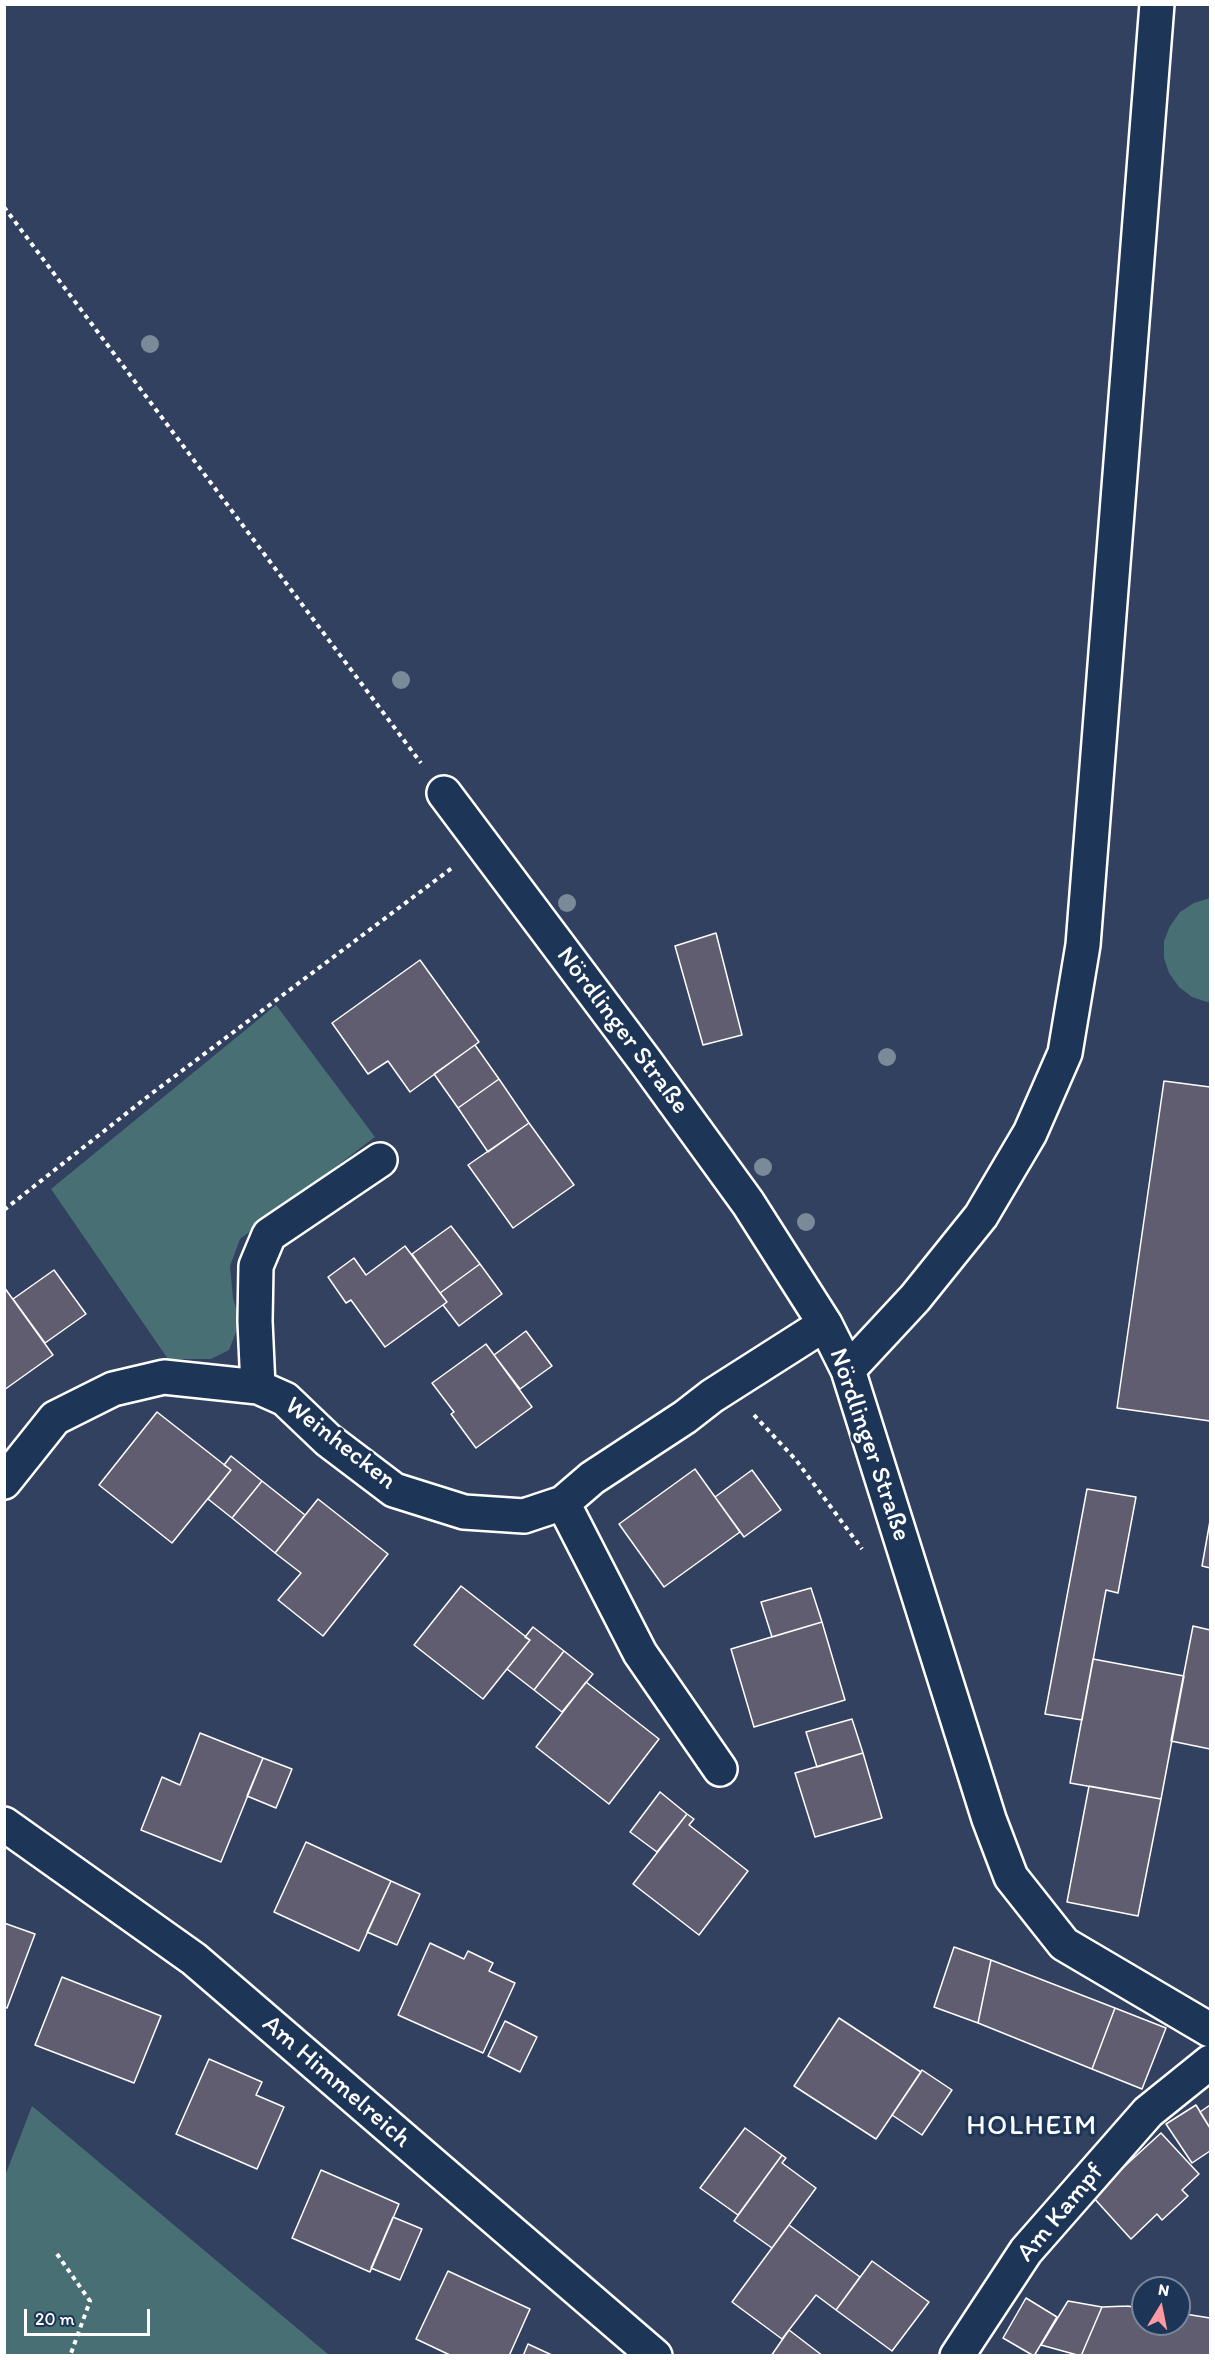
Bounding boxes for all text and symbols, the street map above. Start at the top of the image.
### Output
street label: Nördlinger Straße [549,941,695,1121]
street label: Nördlinger Straße [821,1345,917,1545]
street label: Weinhecken [278,1391,402,1497]
street label: Am Himmelreich [255,2009,417,2155]
district label: HOLHEIM [966,2110,1098,2144]
street label: Am Kampf [1011,2157,1111,2269]
north arrow [1131,2276,1191,2336]
text: N [1157,2279,1171,2300]
scale bar [27,2297,153,2335]
text: 20 m [35,2308,75,2330]

